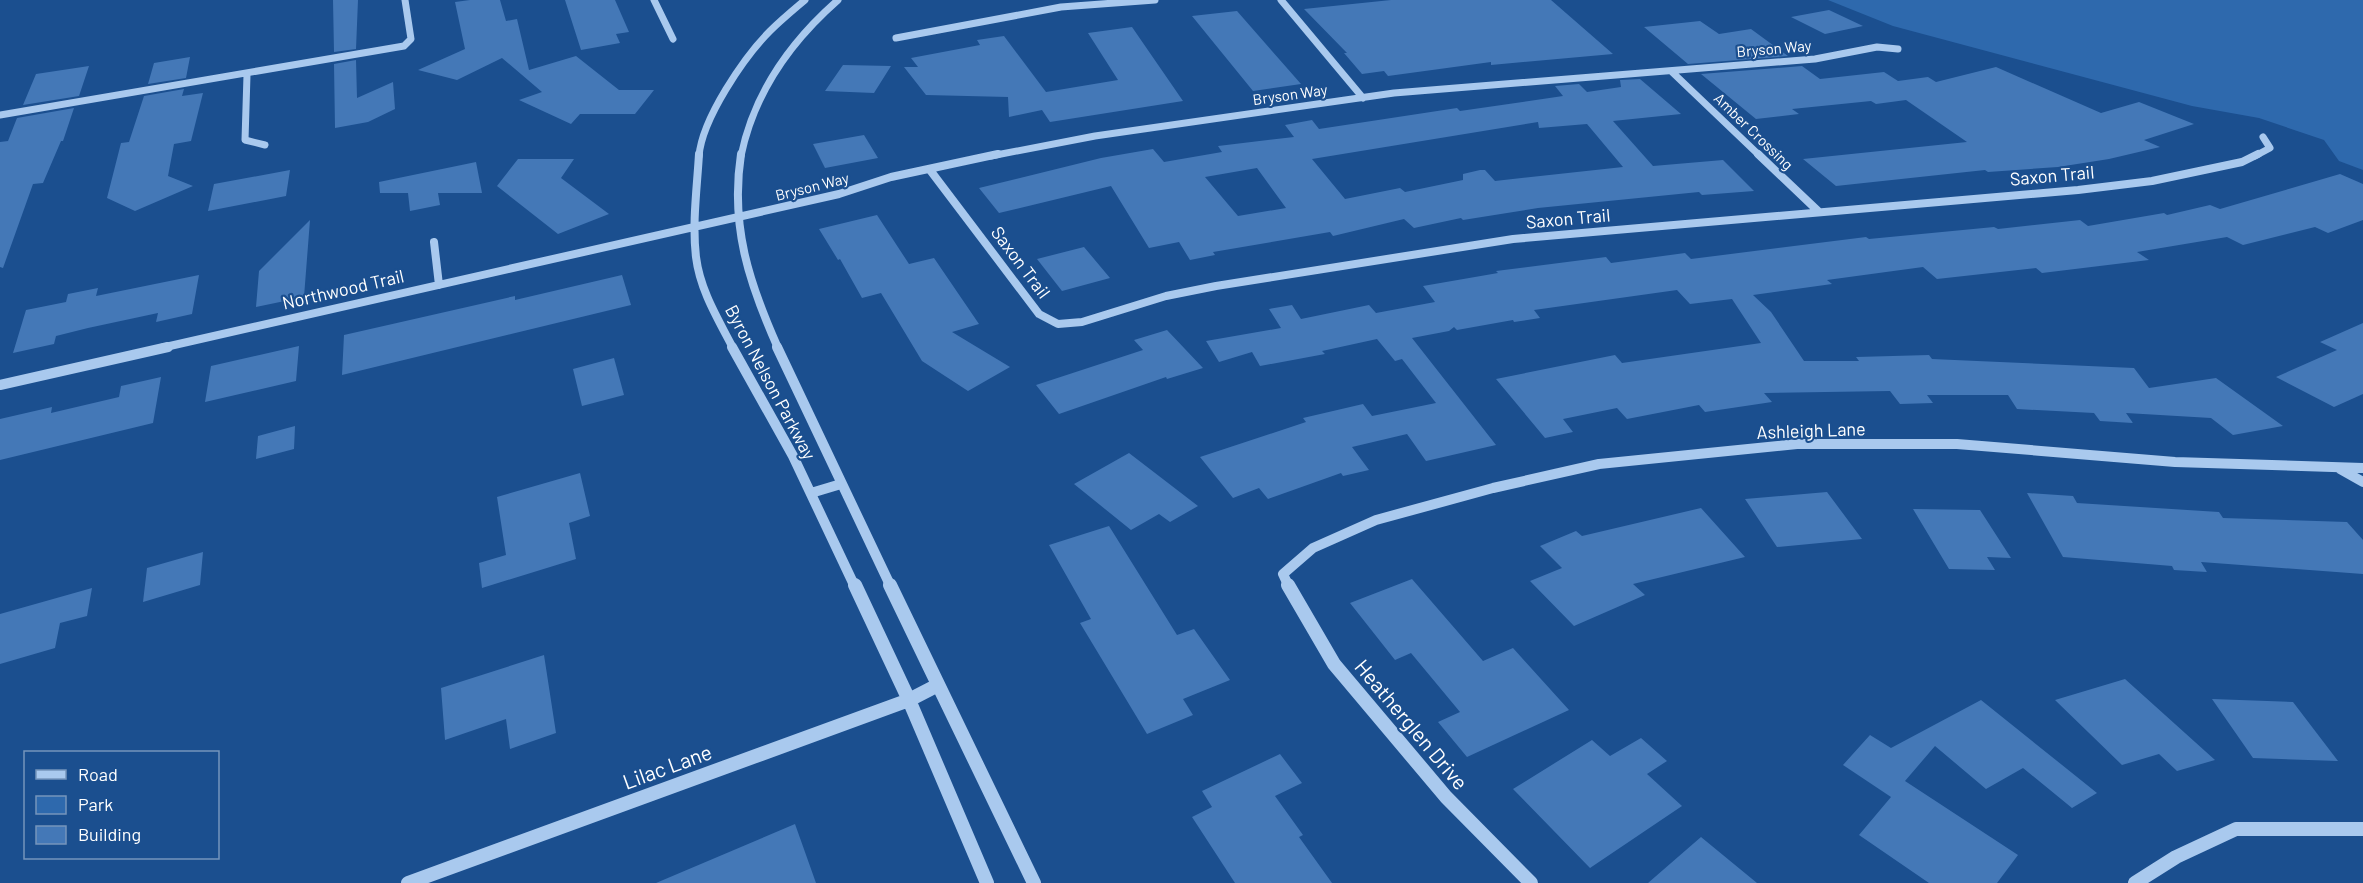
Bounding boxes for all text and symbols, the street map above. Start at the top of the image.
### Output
street label: Bryson Way [1736,36,1812,60]
street label: Bryson Way [1252,80,1329,108]
street label: Amber Crossing [1711,89,1797,173]
street label: Saxon Trail [2009,160,2095,190]
street label: Bryson Way [773,168,851,204]
street label: Saxon Trail [1525,203,1611,233]
street label: Saxon Trail [987,222,1055,302]
street label: Northwood Trail [280,264,406,314]
street label: Byron Nelson Parkway [721,301,821,463]
street label: Ashleigh Lane [1756,417,1866,443]
street label: Heatherglen Drive [1350,654,1474,794]
street label: Lilac Lane [619,738,715,794]
legend [24,751,219,859]
text: Road [78,763,118,785]
text: Park [78,793,113,815]
text: Building [78,823,141,845]

